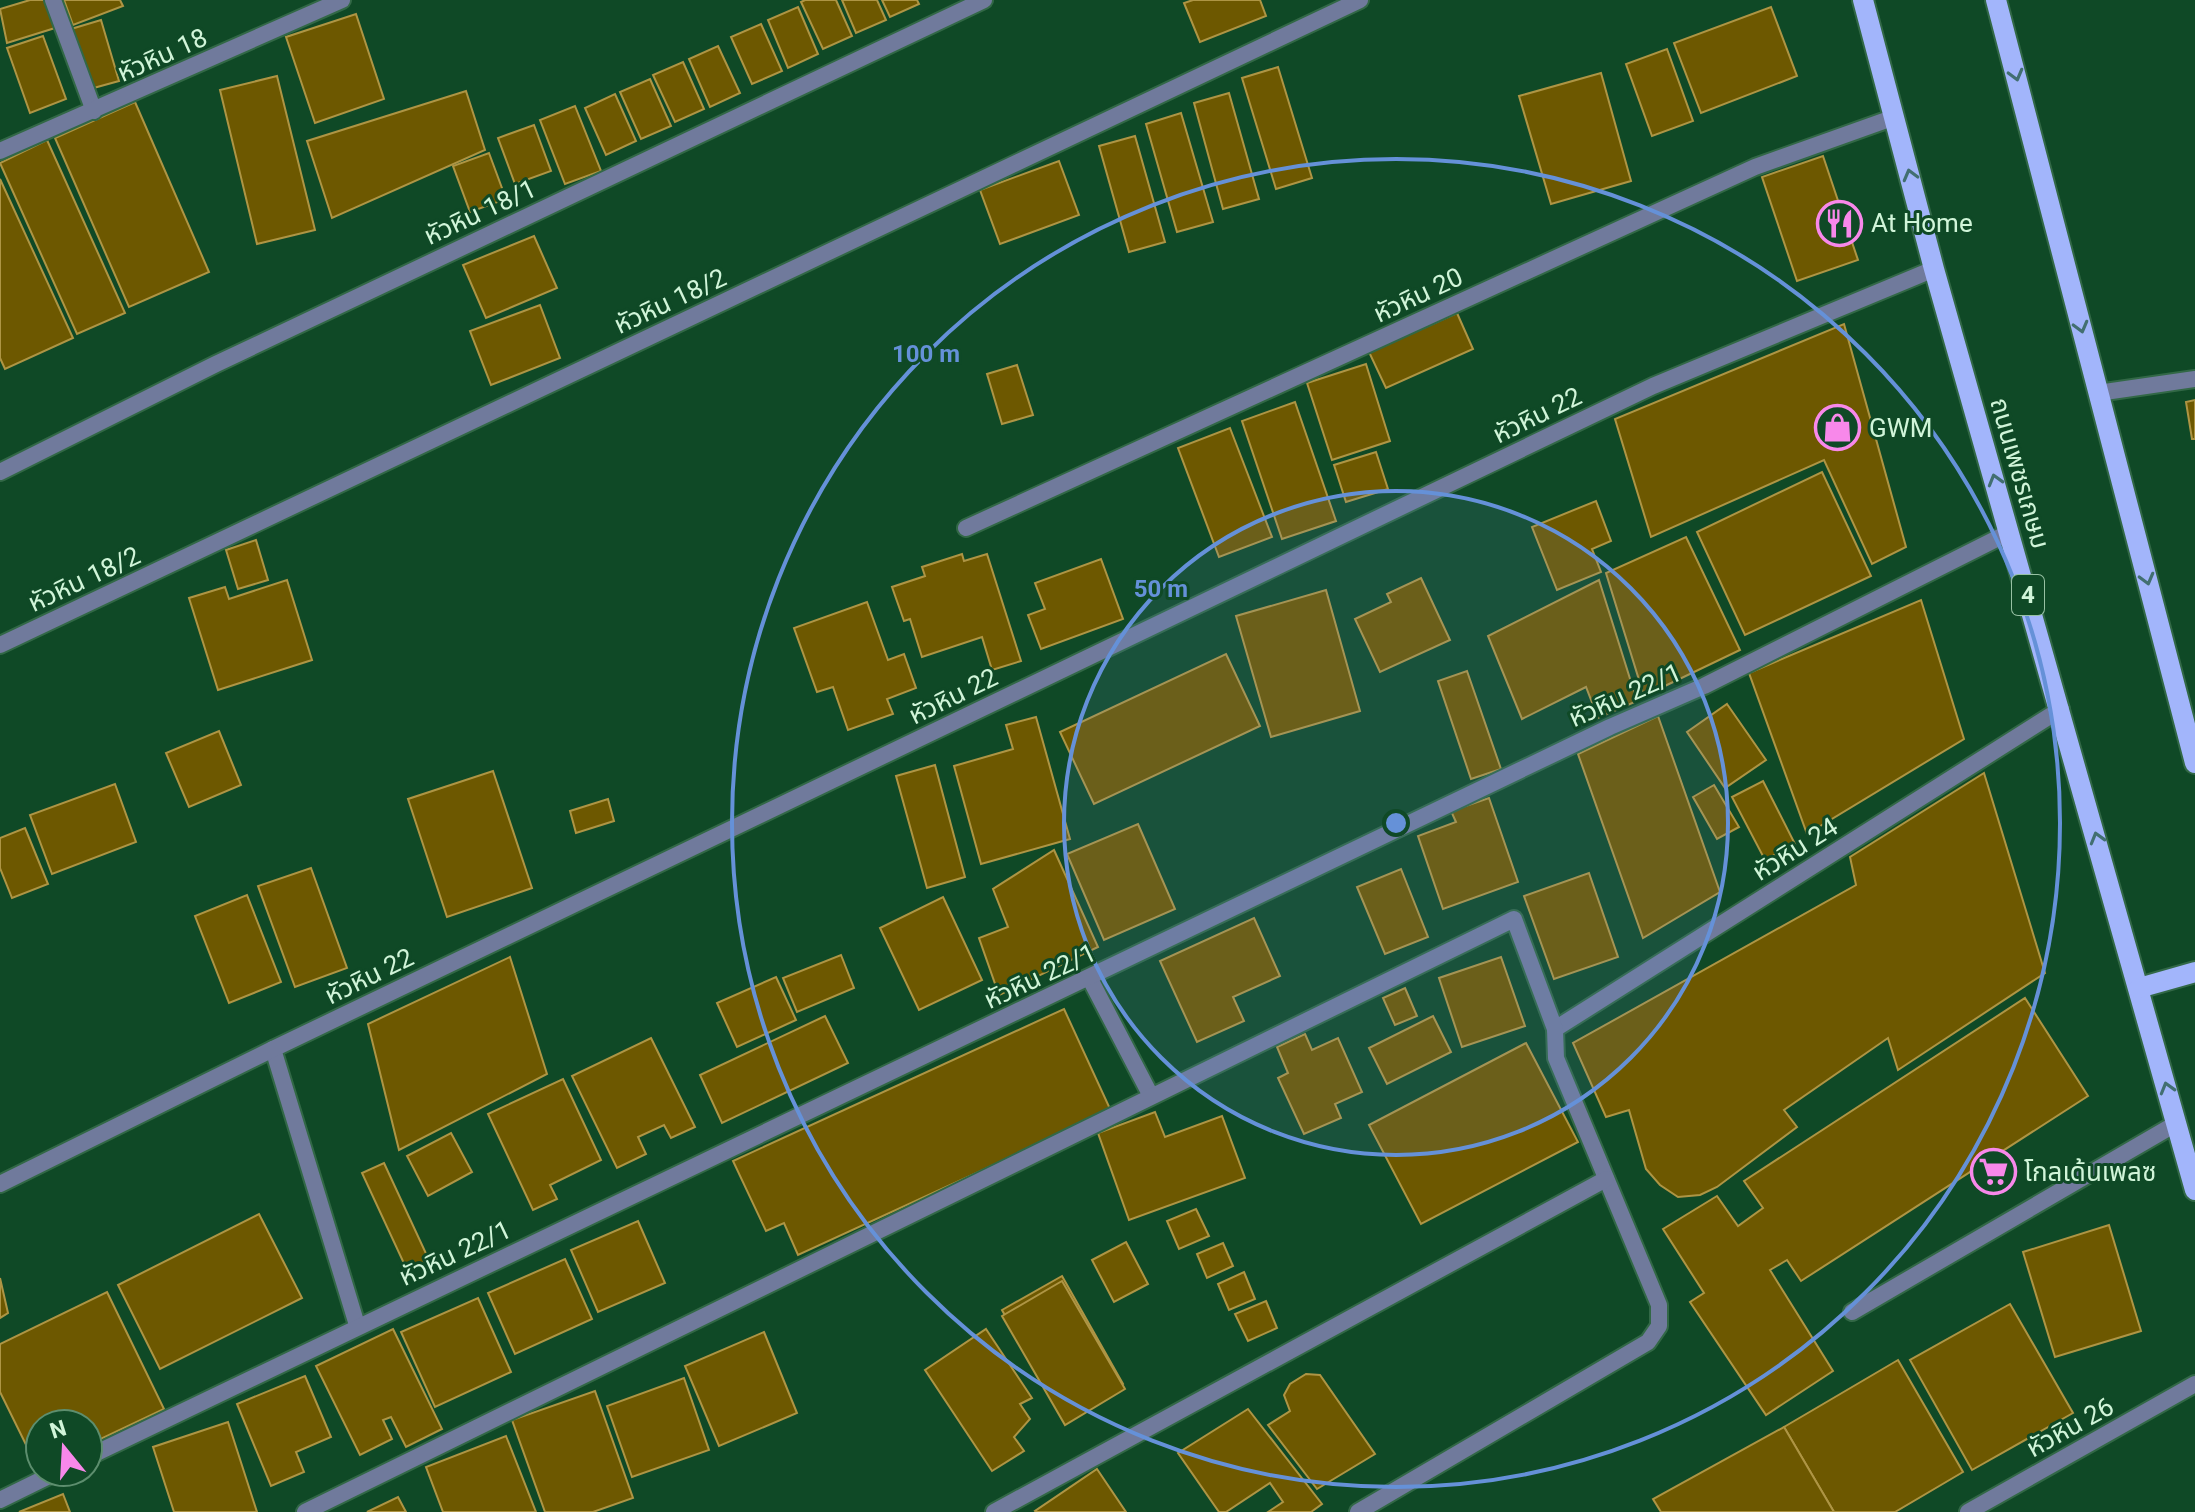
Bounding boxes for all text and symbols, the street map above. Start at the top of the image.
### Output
street label: หัวหิน 18 [113,22,211,88]
one-way arrow [2006,68,2023,82]
one-way arrow [1903,169,1920,183]
street label: หัวหิน 18/1 [419,173,541,251]
restaurant icon: At Home [1816,199,1864,247]
place label: At Home [1871,208,1973,238]
street label: หัวหิน 20 [1369,261,1467,329]
street label: หัวหิน 18/2 [609,262,731,340]
one-way arrow [2072,320,2089,333]
text: 100 m [892,340,960,368]
street label: หัวหิน 22 [1488,381,1586,449]
street label: ถนนเพชรเกษม [1984,394,2056,552]
shop icon: GWM [1814,404,1862,452]
place label: GWM [1869,413,1932,443]
one-way arrow [1988,473,2004,487]
street label: หัวหิน 18/2 [23,540,145,618]
one-way arrow [2137,571,2154,585]
text: 50 m [1134,575,1188,603]
road number: 4 [2012,575,2044,615]
street label: หัวหิน 22/1 [1564,657,1686,733]
street label: หัวหิน 22 [904,662,1002,730]
centre of rings [1382,809,1410,837]
street label: หัวหิน 24 [1747,811,1844,887]
one-way arrow [2089,831,2106,845]
street label: หัวหิน 22/1 [979,937,1101,1015]
street label: หัวหิน 22 [320,942,418,1010]
one-way arrow [2160,1081,2176,1095]
supermarket icon: โกลเด้นเพลซ [1969,1148,2017,1196]
place label: โกลเด้นเพลซ [2024,1157,2156,1187]
street label: หัวหิน 22/1 [394,1214,516,1292]
street label: หัวหิน 26 [2021,1391,2119,1463]
north arrow [24,1408,104,1488]
text: N [47,1415,69,1444]

